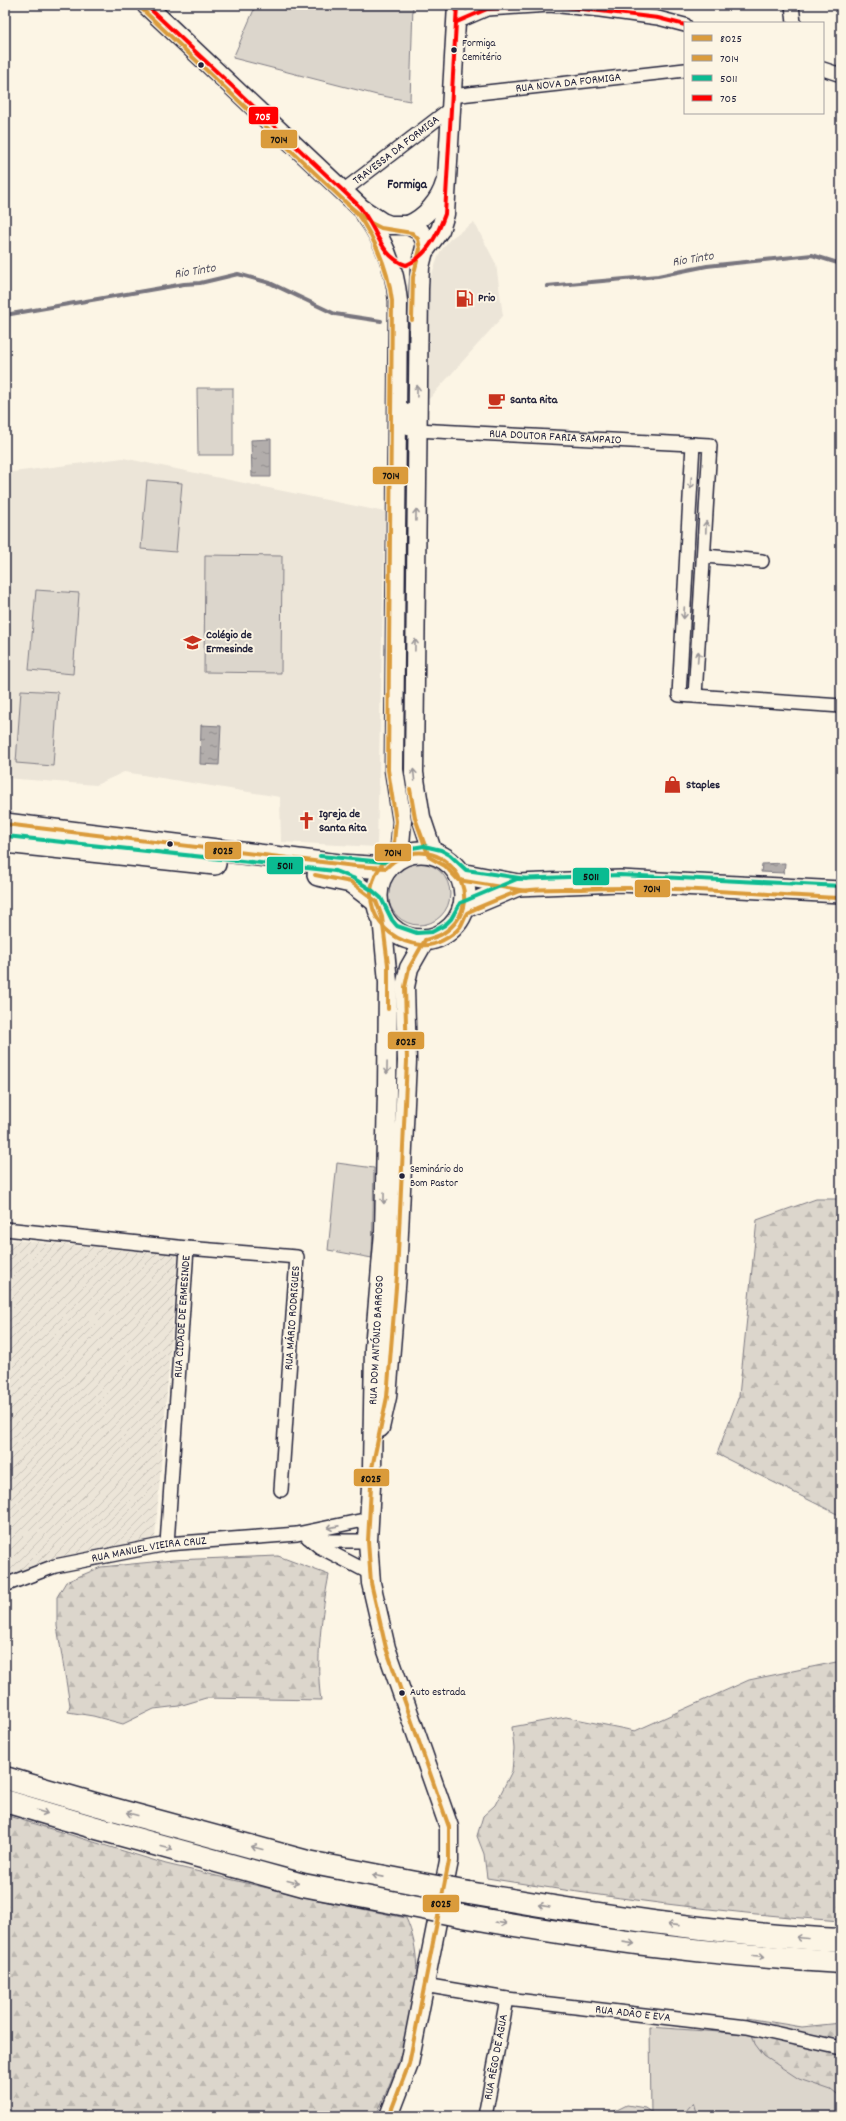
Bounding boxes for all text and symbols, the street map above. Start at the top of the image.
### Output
legend [684,22,824,114]
text: 8025 [720,31,742,48]
place label: Formiga Cemitério [462,36,502,66]
marker: Formiga Cemitério [449,45,459,55]
text: 7014 [720,51,739,68]
unlabelled marker [196,60,206,70]
street label: RUA NOVA DA FORMIGA [515,69,622,97]
text: 5011 [720,71,737,88]
text: 705 [720,91,737,108]
line badge: 705 [248,106,279,125]
text: 705 [255,110,271,126]
street label: TRAVESSA DA FORMIGA [349,111,444,189]
line badge: 7014 [260,129,298,149]
text: 7014 [270,133,288,149]
district label: Formiga [387,176,428,195]
water label: Rio Tinto [671,247,716,273]
water label: Rio Tinto [173,259,218,285]
fuel station icon: Prio [455,288,475,308]
place label: Prio [478,290,496,307]
one-way arrow [413,385,421,398]
cafe icon: Santa Rita [487,390,507,410]
place label: Santa Rita [510,392,559,409]
street label: RUA DOUTOR FARIA SAMPAIO [489,425,622,449]
line badge: 7014 [372,466,409,485]
text: 7014 [382,469,400,485]
one-way arrow [688,476,695,489]
one-way arrow [412,509,420,522]
one-way arrow [702,521,710,534]
one-way arrow [680,606,688,619]
place label: Colégio de Ermesinde [206,627,254,658]
school or university icon: Colégio de Ermesinde [183,632,203,652]
one-way arrow [411,639,419,652]
one-way arrow [695,651,702,664]
one-way arrow [411,769,418,782]
shop icon: Staples [663,775,683,795]
place label: Staples [686,777,720,794]
place label: Igreja de Santa Rita [319,806,368,837]
church icon: Igreja de Santa Rita [296,811,316,831]
unlabelled marker [165,839,175,849]
line badge: 8025 [204,841,242,860]
line badge: 7014 [374,843,412,862]
text: 8025 [213,844,233,860]
text: 7014 [384,846,402,862]
line badge: 5011 [266,856,304,875]
text: 5011 [277,859,293,875]
line badge: 5011 [572,867,610,886]
text: 5011 [583,870,599,886]
line badge: 7014 [634,879,671,898]
text: 7014 [643,882,661,898]
line badge: 8025 [387,1031,425,1050]
text: 8025 [396,1035,416,1051]
one-way arrow [383,1061,391,1074]
place label: Seminário do Bom Pastor [410,1162,463,1192]
marker: Seminário do Bom Pastor [397,1171,407,1181]
one-way arrow [381,1191,388,1204]
street label: RUA CIDADE DE ERMESINDE [170,1254,195,1378]
street label: RUA MÁRIO RODRIGUES [281,1265,305,1371]
street label: RUA DOM ANTÓNIO BARROSO [365,1275,389,1405]
line badge: 8025 [353,1468,390,1487]
text: 8025 [361,1472,381,1488]
one-way arrow [327,1523,340,1531]
street label: RUA MANUEL VIEIRA CRUZ [90,1532,208,1567]
place label: Auto estrada [410,1685,466,1701]
marker: Auto estrada [397,1688,407,1698]
one-way arrow [36,1809,49,1816]
one-way arrow [125,1810,138,1818]
one-way arrow [251,1844,264,1851]
one-way arrow [161,1845,174,1852]
one-way arrow [372,1872,385,1880]
one-way arrow [286,1879,299,1886]
line badge: 8025 [422,1894,460,1913]
text: 8025 [431,1897,451,1913]
one-way arrow [538,1901,551,1909]
one-way arrow [494,1919,507,1927]
one-way arrow [667,1921,680,1929]
one-way arrow [796,1935,809,1942]
one-way arrow [622,1939,635,1947]
one-way arrow [752,1952,765,1960]
street label: RUA ADÃO E EVA [594,2001,672,2027]
street label: RUA RÊGO DE ÁGUA [480,2012,513,2101]

